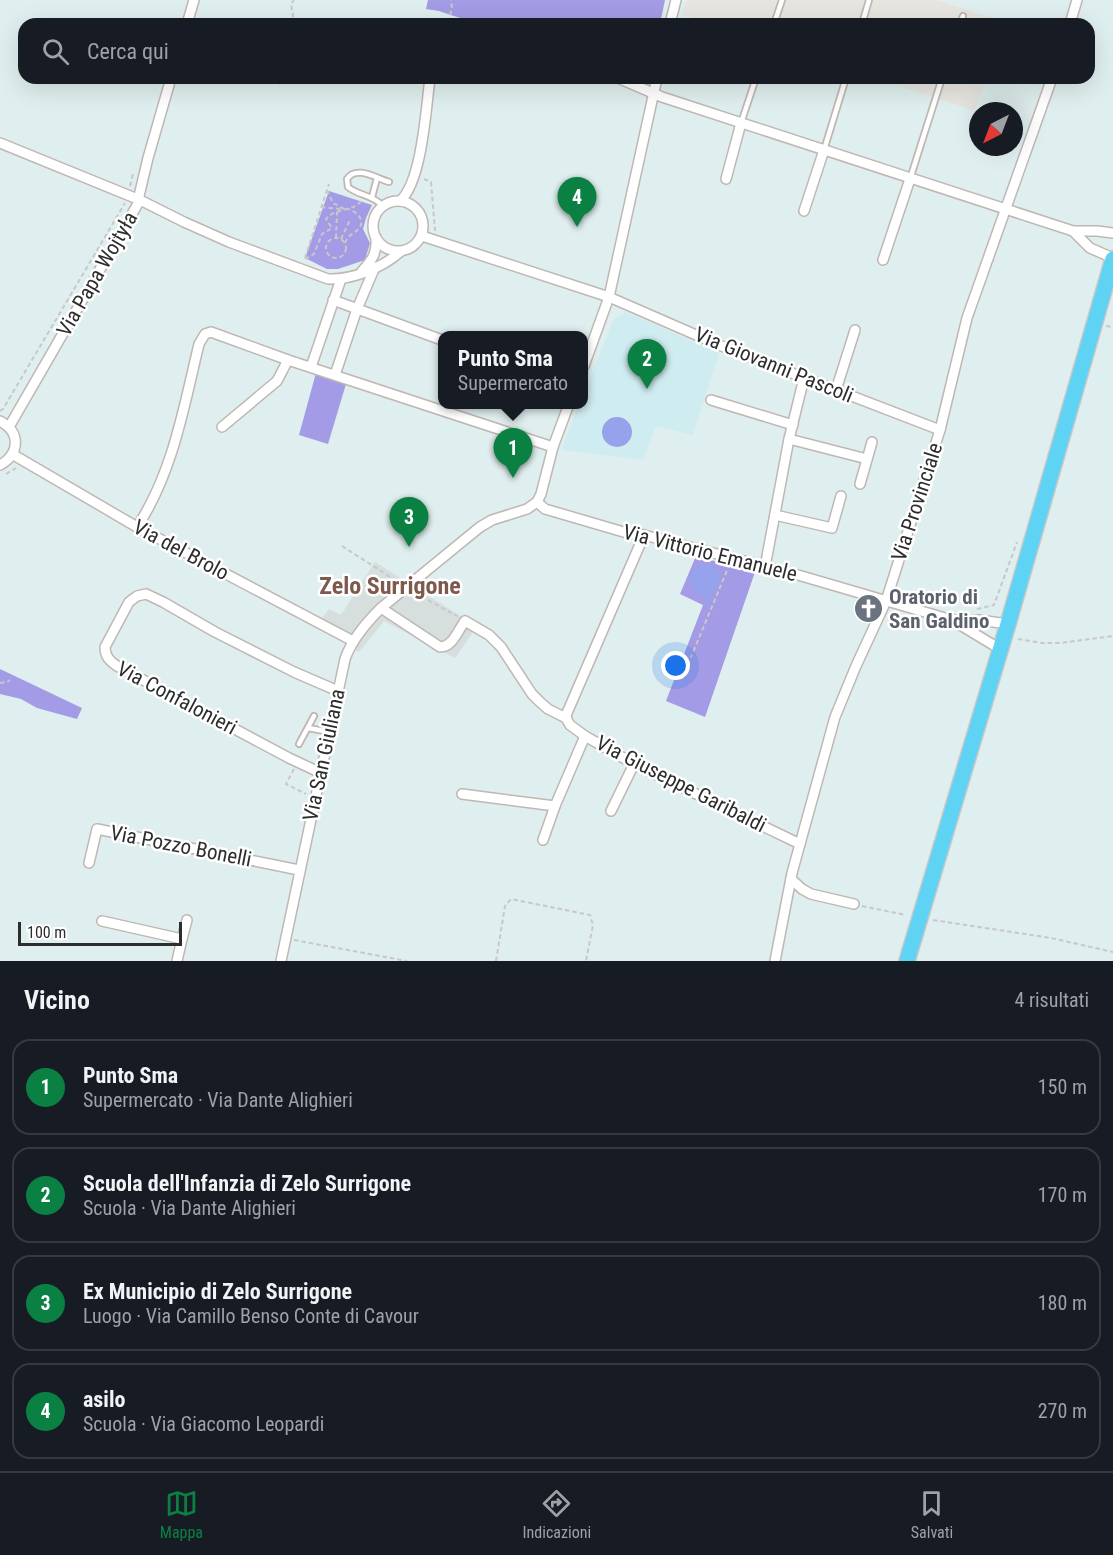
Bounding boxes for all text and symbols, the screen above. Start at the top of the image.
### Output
search box [18,18,1095,84]
icon: search [39,35,72,68]
text: Cerca qui [87,39,169,64]
north arrow [969,102,1023,156]
pin: 4 [558,178,596,227]
street label: Via Papa Wojtyła [52,208,142,340]
street label: Via Giovanni Pascoli [691,322,857,408]
popup [438,331,588,409]
pin: 2 [628,340,666,389]
text: Punto Sma [458,346,553,371]
text: Supermercato [458,371,568,395]
pin: 1 [494,428,532,478]
street label: Via Provinciale [887,440,947,564]
pin: 3 [390,498,428,547]
street label: Via del Brolo [129,515,233,585]
street label: Via Vittorio Emanuele [620,520,800,586]
district label: Zelo Surrigone [319,572,461,600]
place label: Oratorio di San Galdino [889,585,989,633]
church icon: Oratorio di San Galdino [852,593,884,625]
your location [661,651,690,680]
street label: Via Confalonieri [113,656,241,740]
street label: Via San Giuliana [298,687,350,823]
street label: Via Giuseppe Garibaldi [592,731,770,837]
street label: Via Pozzo Bonelli [108,821,254,871]
scale bar [18,919,182,947]
text: 100 m [27,923,66,942]
text: Vicino [24,985,90,1015]
text: 4 risultati [1014,988,1089,1012]
text: Punto Sma [83,1063,178,1088]
text: 1 [40,1075,51,1099]
text: 150 m [1038,1075,1087,1099]
text: Supermercato · Via Dante Alighieri [83,1088,353,1112]
text: Scuola dell'Infanzia di Zelo Surrigone [83,1171,411,1196]
text: 2 [40,1183,51,1207]
text: 170 m [1038,1183,1087,1207]
text: Scuola · Via Dante Alighieri [83,1196,296,1220]
text: Ex Municipio di Zelo Surrigone [83,1279,352,1304]
text: 3 [40,1291,51,1315]
text: 180 m [1038,1291,1087,1315]
text: Luogo · Via Camillo Benso Conte di Cavour [83,1304,419,1328]
text: asilo [83,1387,125,1412]
text: 4 [40,1399,51,1423]
text: 270 m [1038,1399,1087,1423]
text: Scuola · Via Giacomo Leopardi [83,1412,324,1436]
tab: Mappa [160,1487,203,1542]
tab: Indicazioni [523,1487,591,1542]
tab: Salvati [911,1487,953,1542]

